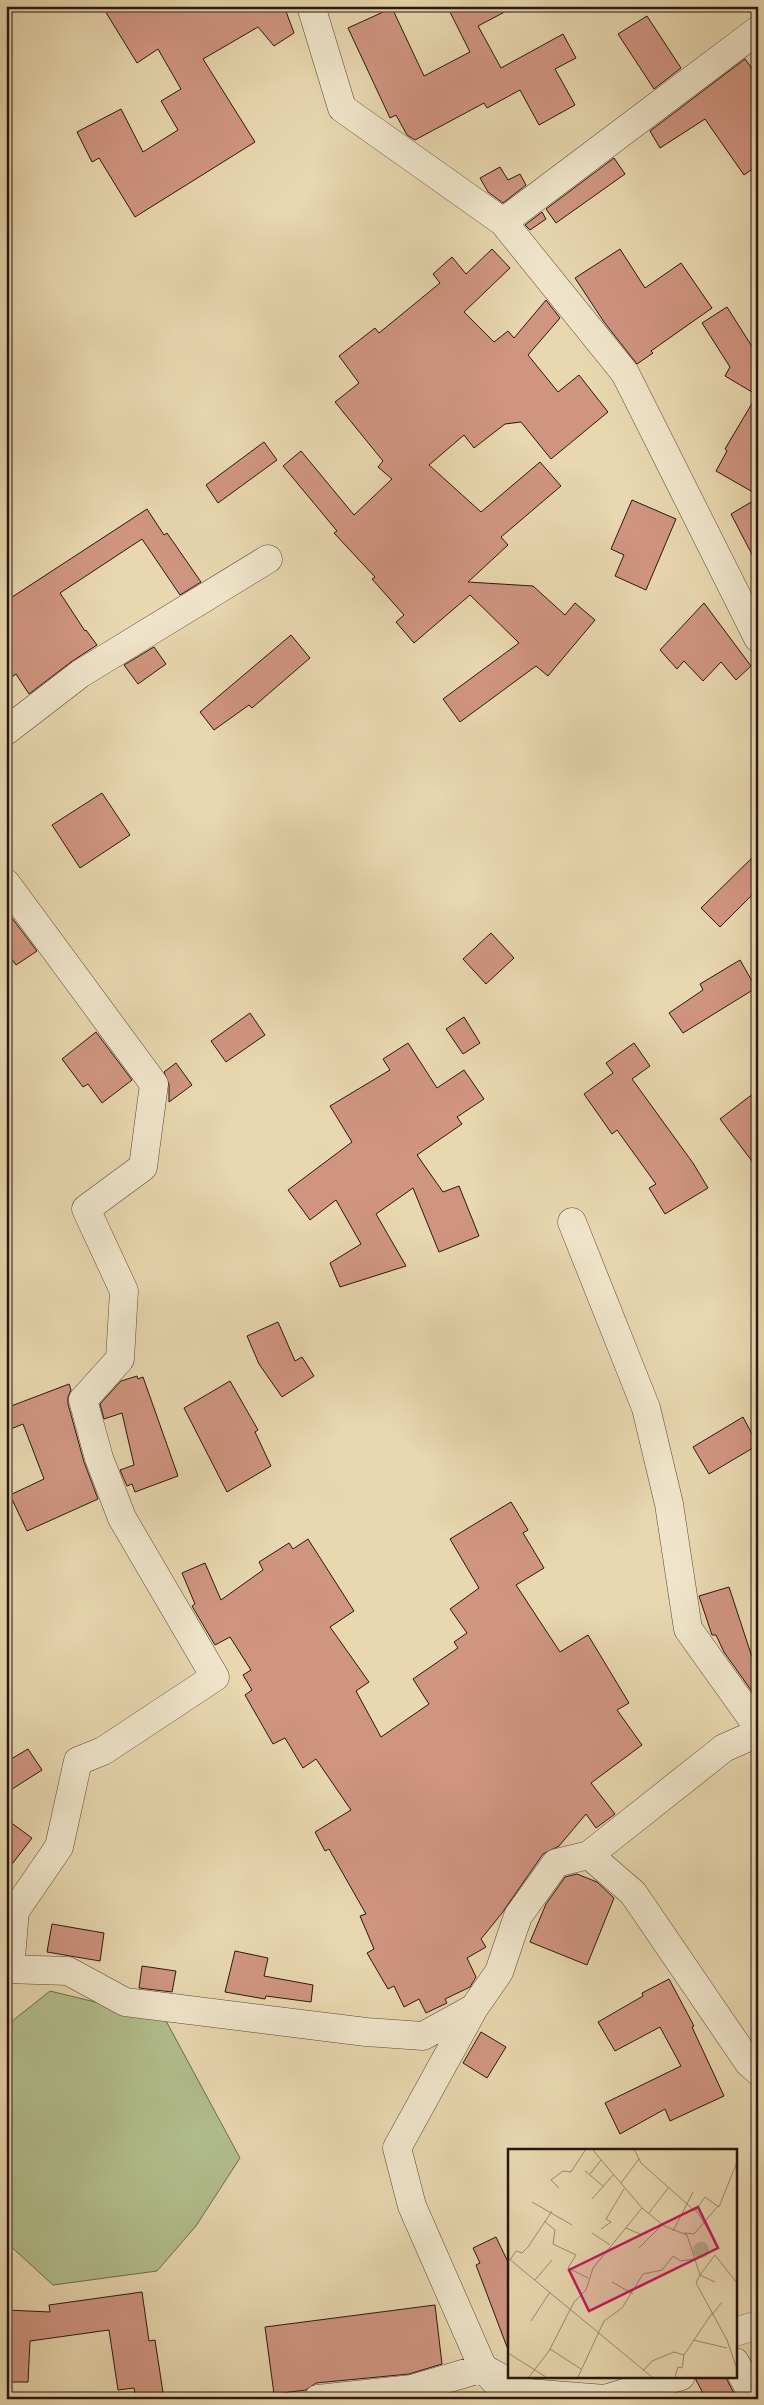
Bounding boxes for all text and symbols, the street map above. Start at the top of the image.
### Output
inset map [508,2149,736,2378]

